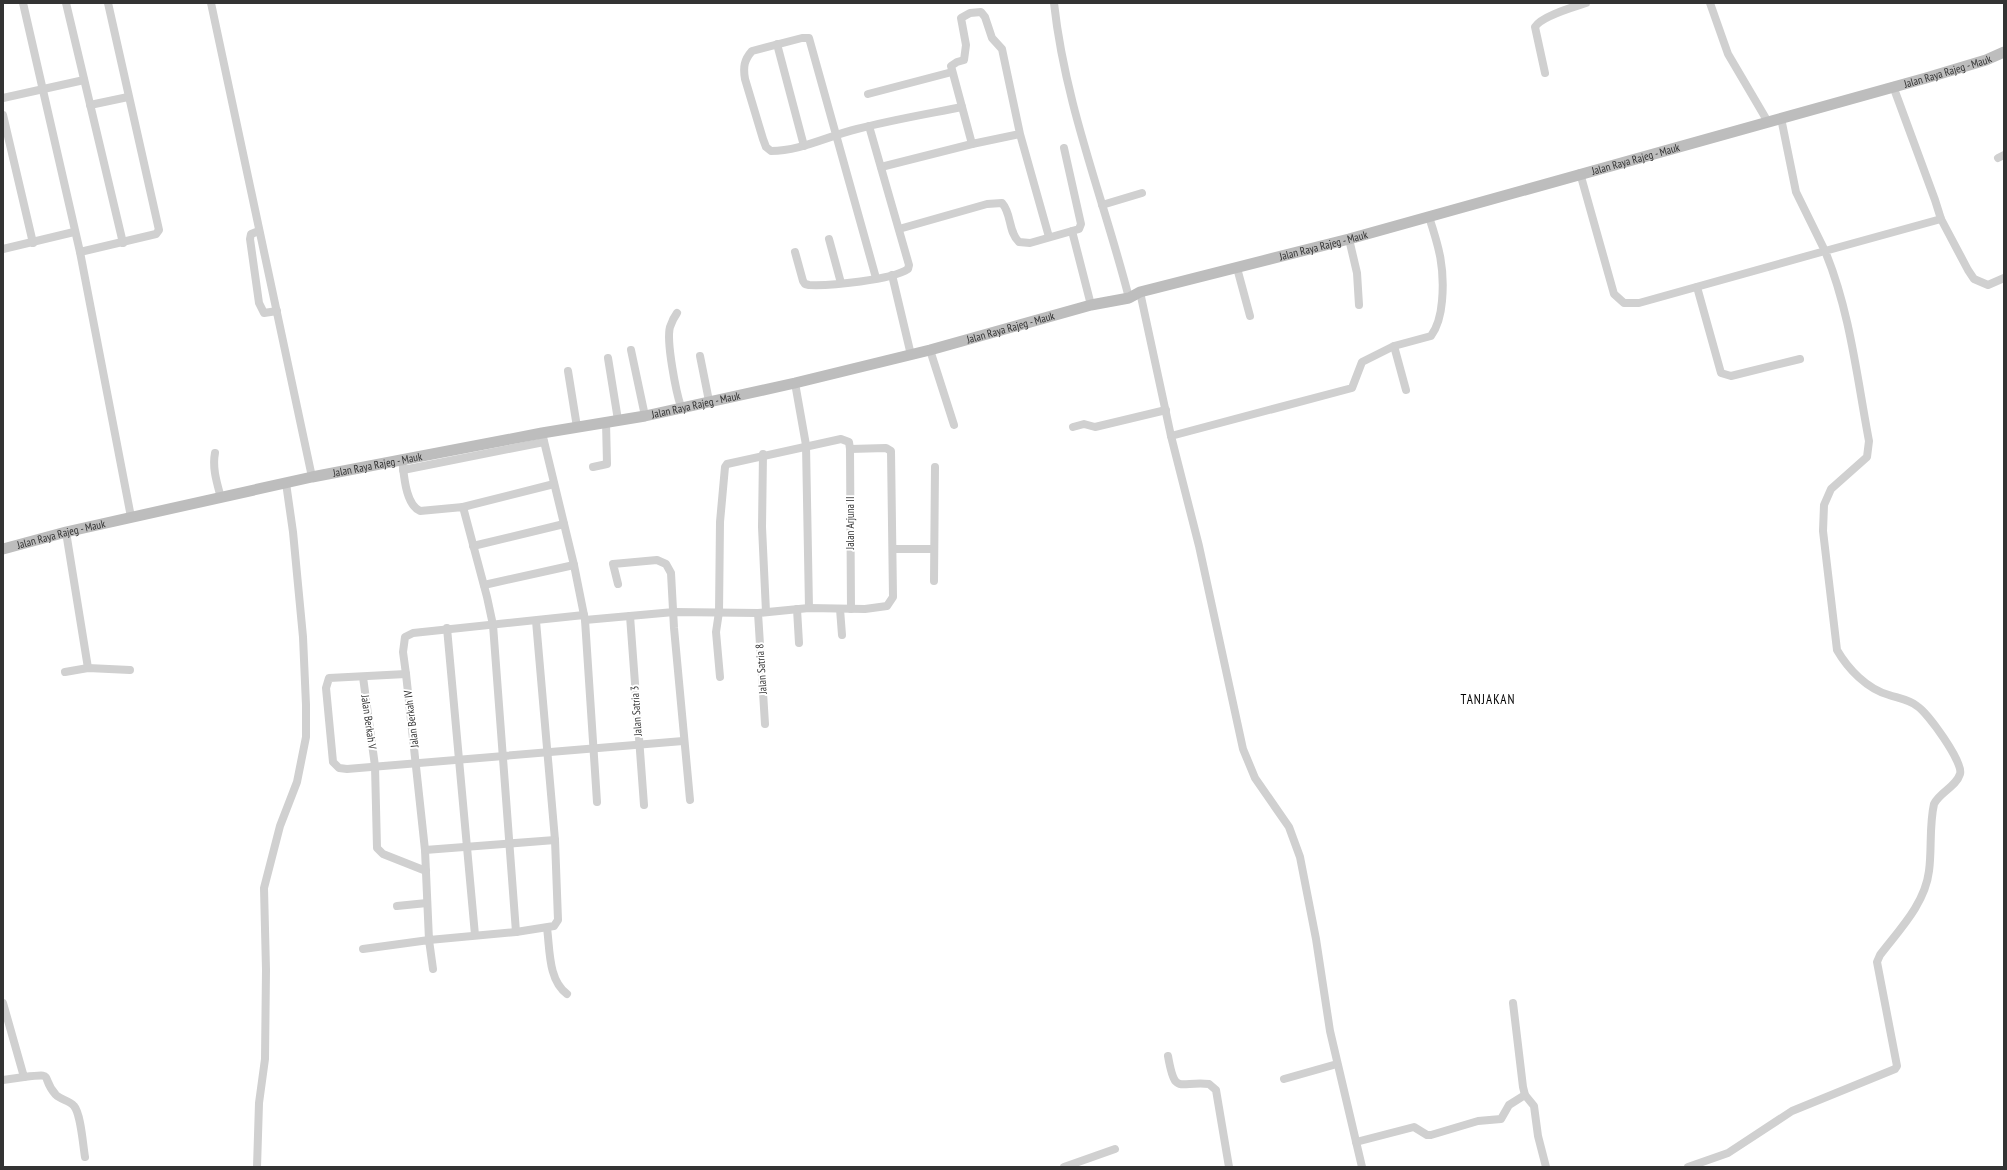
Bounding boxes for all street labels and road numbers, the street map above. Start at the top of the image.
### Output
street label: Jalan Raya Rajeg - Mauk [1901,51,1994,91]
street label: Jalan Raya Rajeg - Mauk [1589,140,1682,178]
street label: Jalan Raya Rajeg - Mauk [1277,227,1370,264]
street label: Jalan Raya Rajeg - Mauk [964,308,1057,347]
street label: Jalan Raya Rajeg - Mauk [649,388,742,422]
street label: Jalan Raya Rajeg - Mauk [331,449,424,480]
street label: Jalan Arjuna II [843,497,857,550]
street label: Jalan Raya Rajeg - Mauk [14,516,107,552]
street label: Jalan Satria 8 [752,643,770,696]
street label: Jalan Satria 3 [627,685,645,738]
street label: Jalan Berkah IV [400,689,422,749]
street label: Jalan Berkah V [358,693,380,751]

